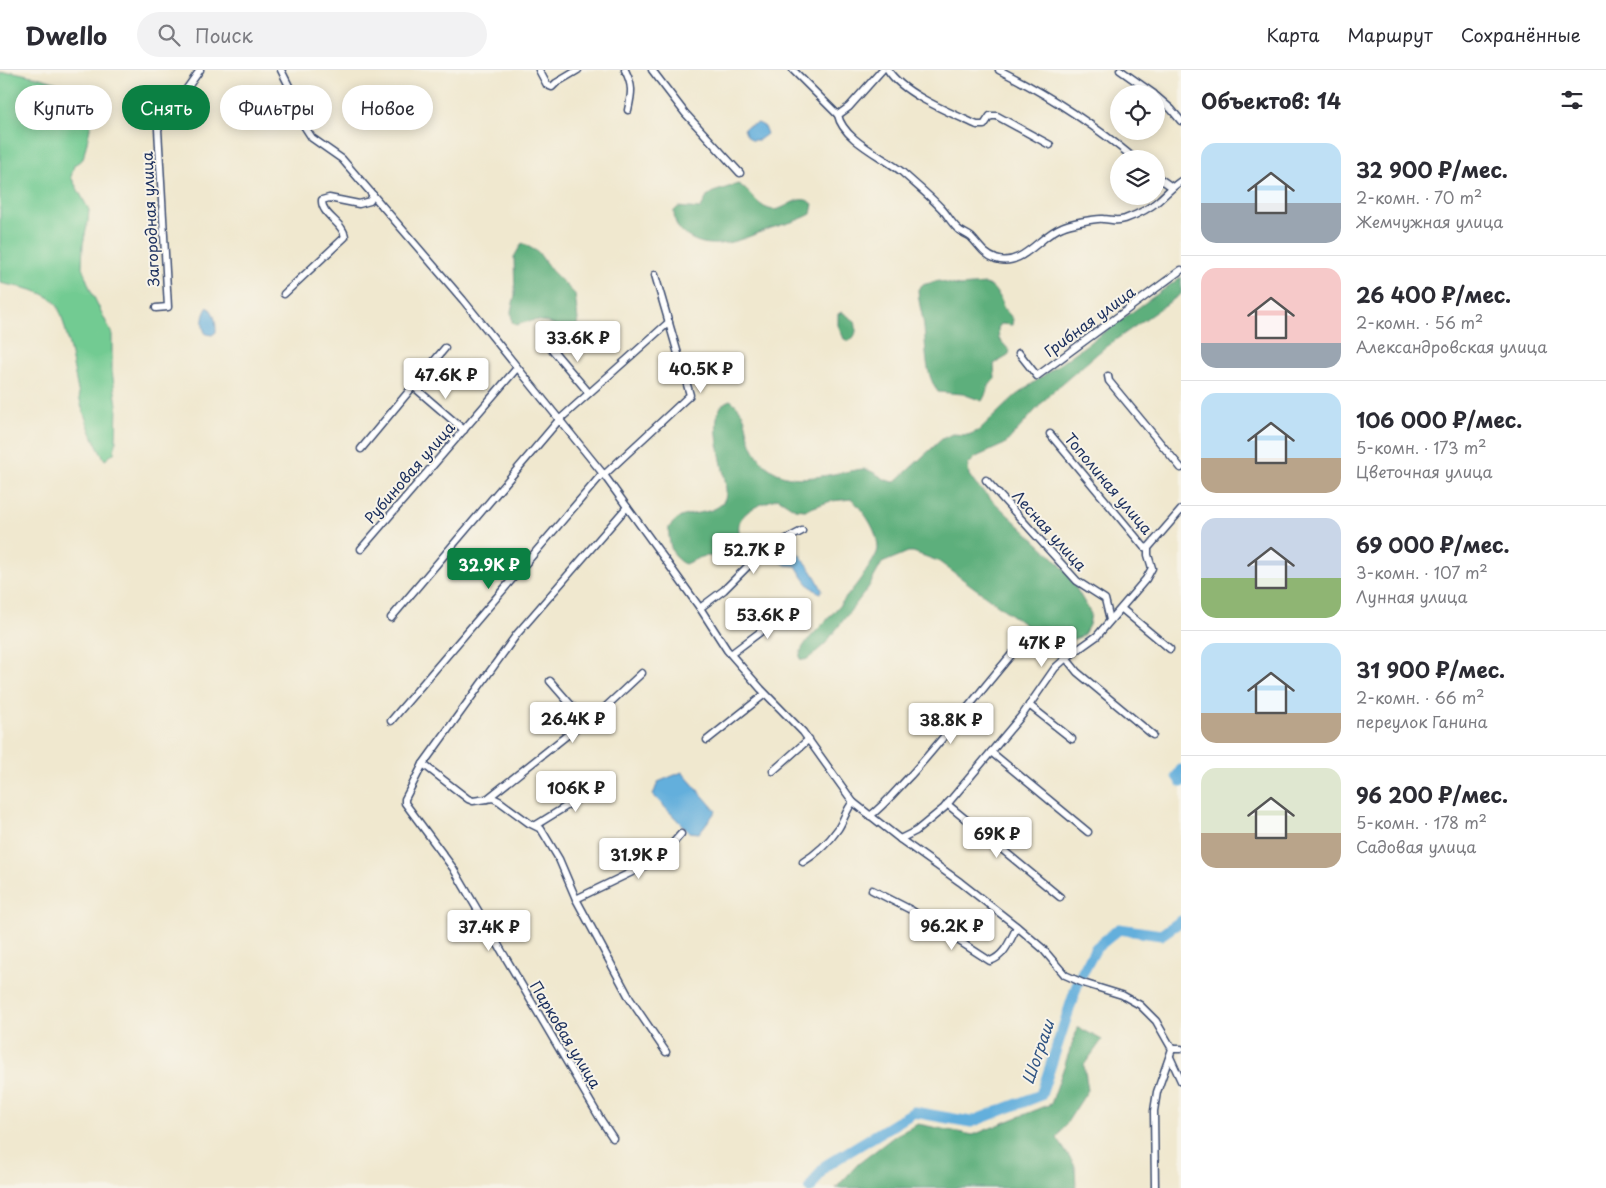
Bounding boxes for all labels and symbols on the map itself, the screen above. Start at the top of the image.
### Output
street label: Загородная улица [134,150,165,287]
street label: Грибная улица [1039,279,1140,362]
pin: 33.6K ₽ [532,320,624,363]
pin: 40.5K ₽ [655,352,747,394]
pin: 47.6K ₽ [400,358,492,400]
street label: Рубиновая улица [358,416,460,528]
street label: Тополиная улица [1060,427,1159,539]
street label: Лесная улица [1007,484,1093,576]
pin: 52.7K ₽ [708,532,800,575]
pin: 32.9K ₽ [443,548,535,590]
pin: 53.6K ₽ [722,598,814,640]
pin: 47K ₽ [1007,626,1077,668]
pin: 26.4K ₽ [527,702,619,744]
pin: 38.8K ₽ [905,702,997,745]
pin: 106K ₽ [535,770,617,813]
pin: 69K ₽ [962,816,1032,859]
pin: 31.9K ₽ [593,838,685,880]
pin: 96.2K ₽ [906,908,998,951]
pin: 37.4K ₽ [443,910,535,952]
street label: Парковая улица [525,976,608,1093]
water label: Шограш [1015,1015,1060,1087]

